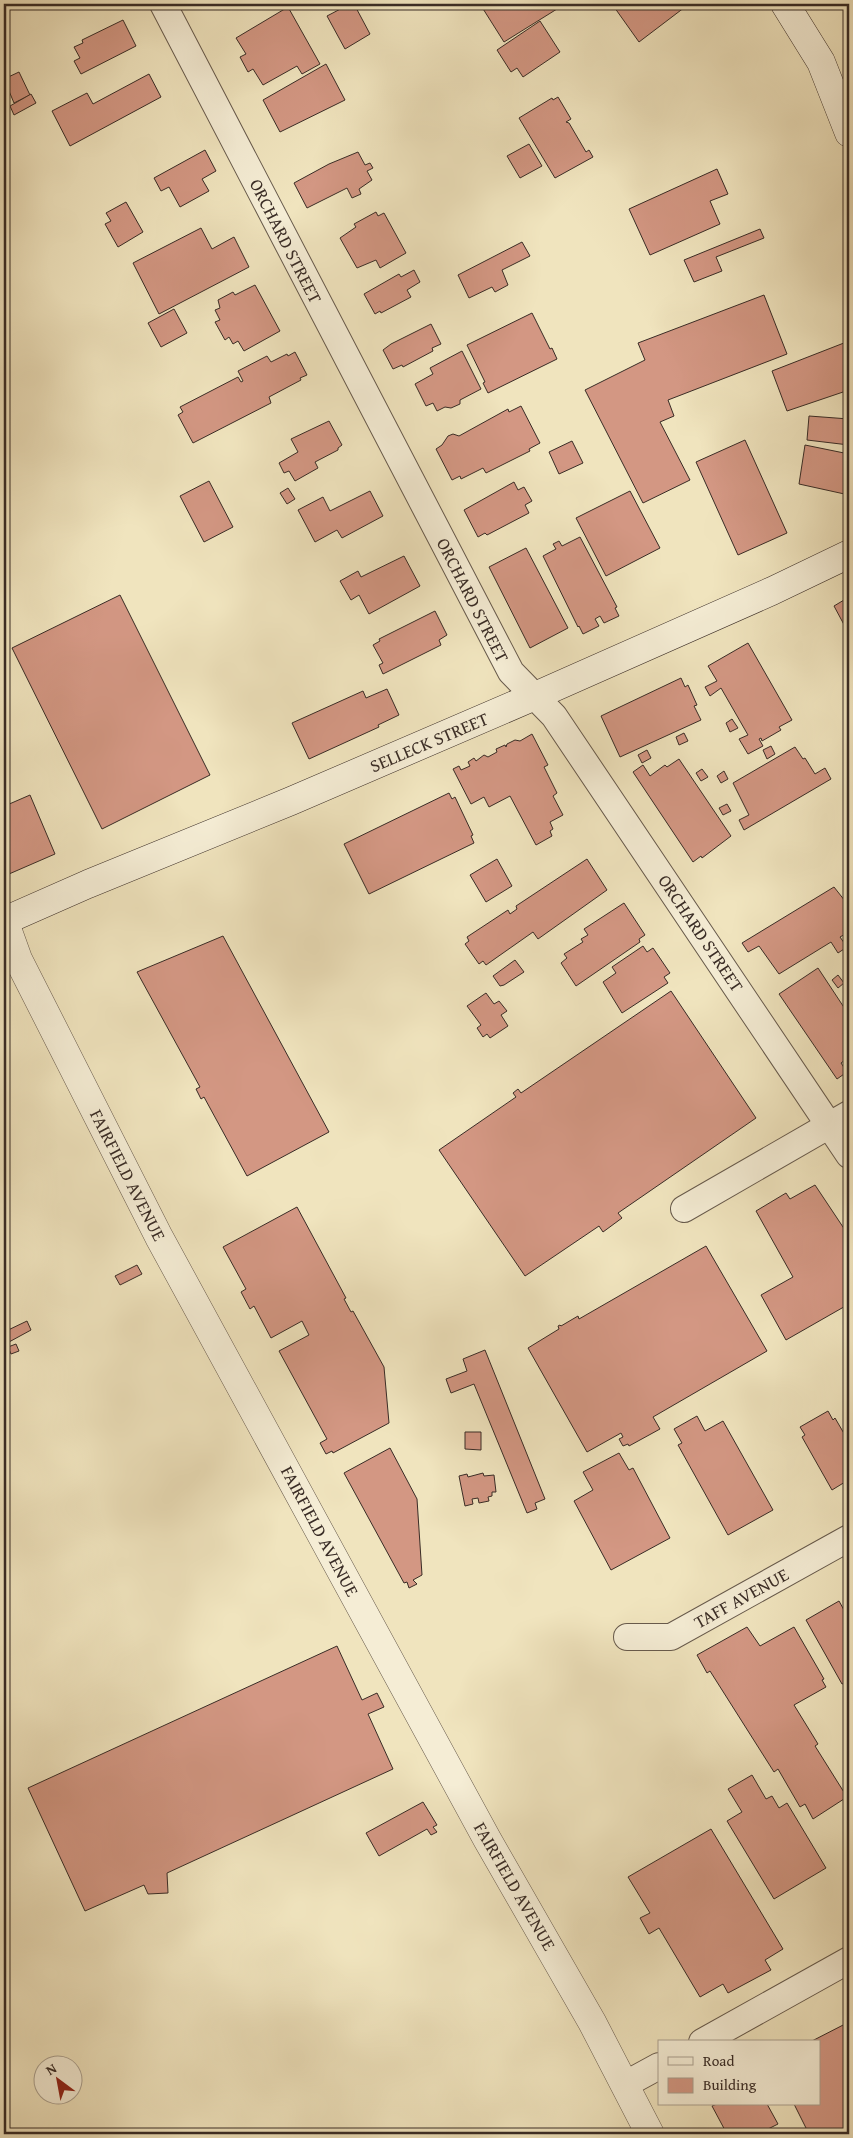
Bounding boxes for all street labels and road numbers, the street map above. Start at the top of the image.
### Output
street label: ORCHARD STREET [243,174,329,308]
street label: ORCHARD STREET [430,533,516,667]
street label: SELLECK STREET [366,705,492,779]
street label: ORCHARD STREET [652,869,750,997]
street label: FAIRFIELD AVENUE [83,1104,173,1246]
street label: FAIRFIELD AVENUE [274,1461,366,1601]
street label: TAFF AVENUE [689,1561,793,1635]
street label: FAIRFIELD AVENUE [467,1817,563,1955]

